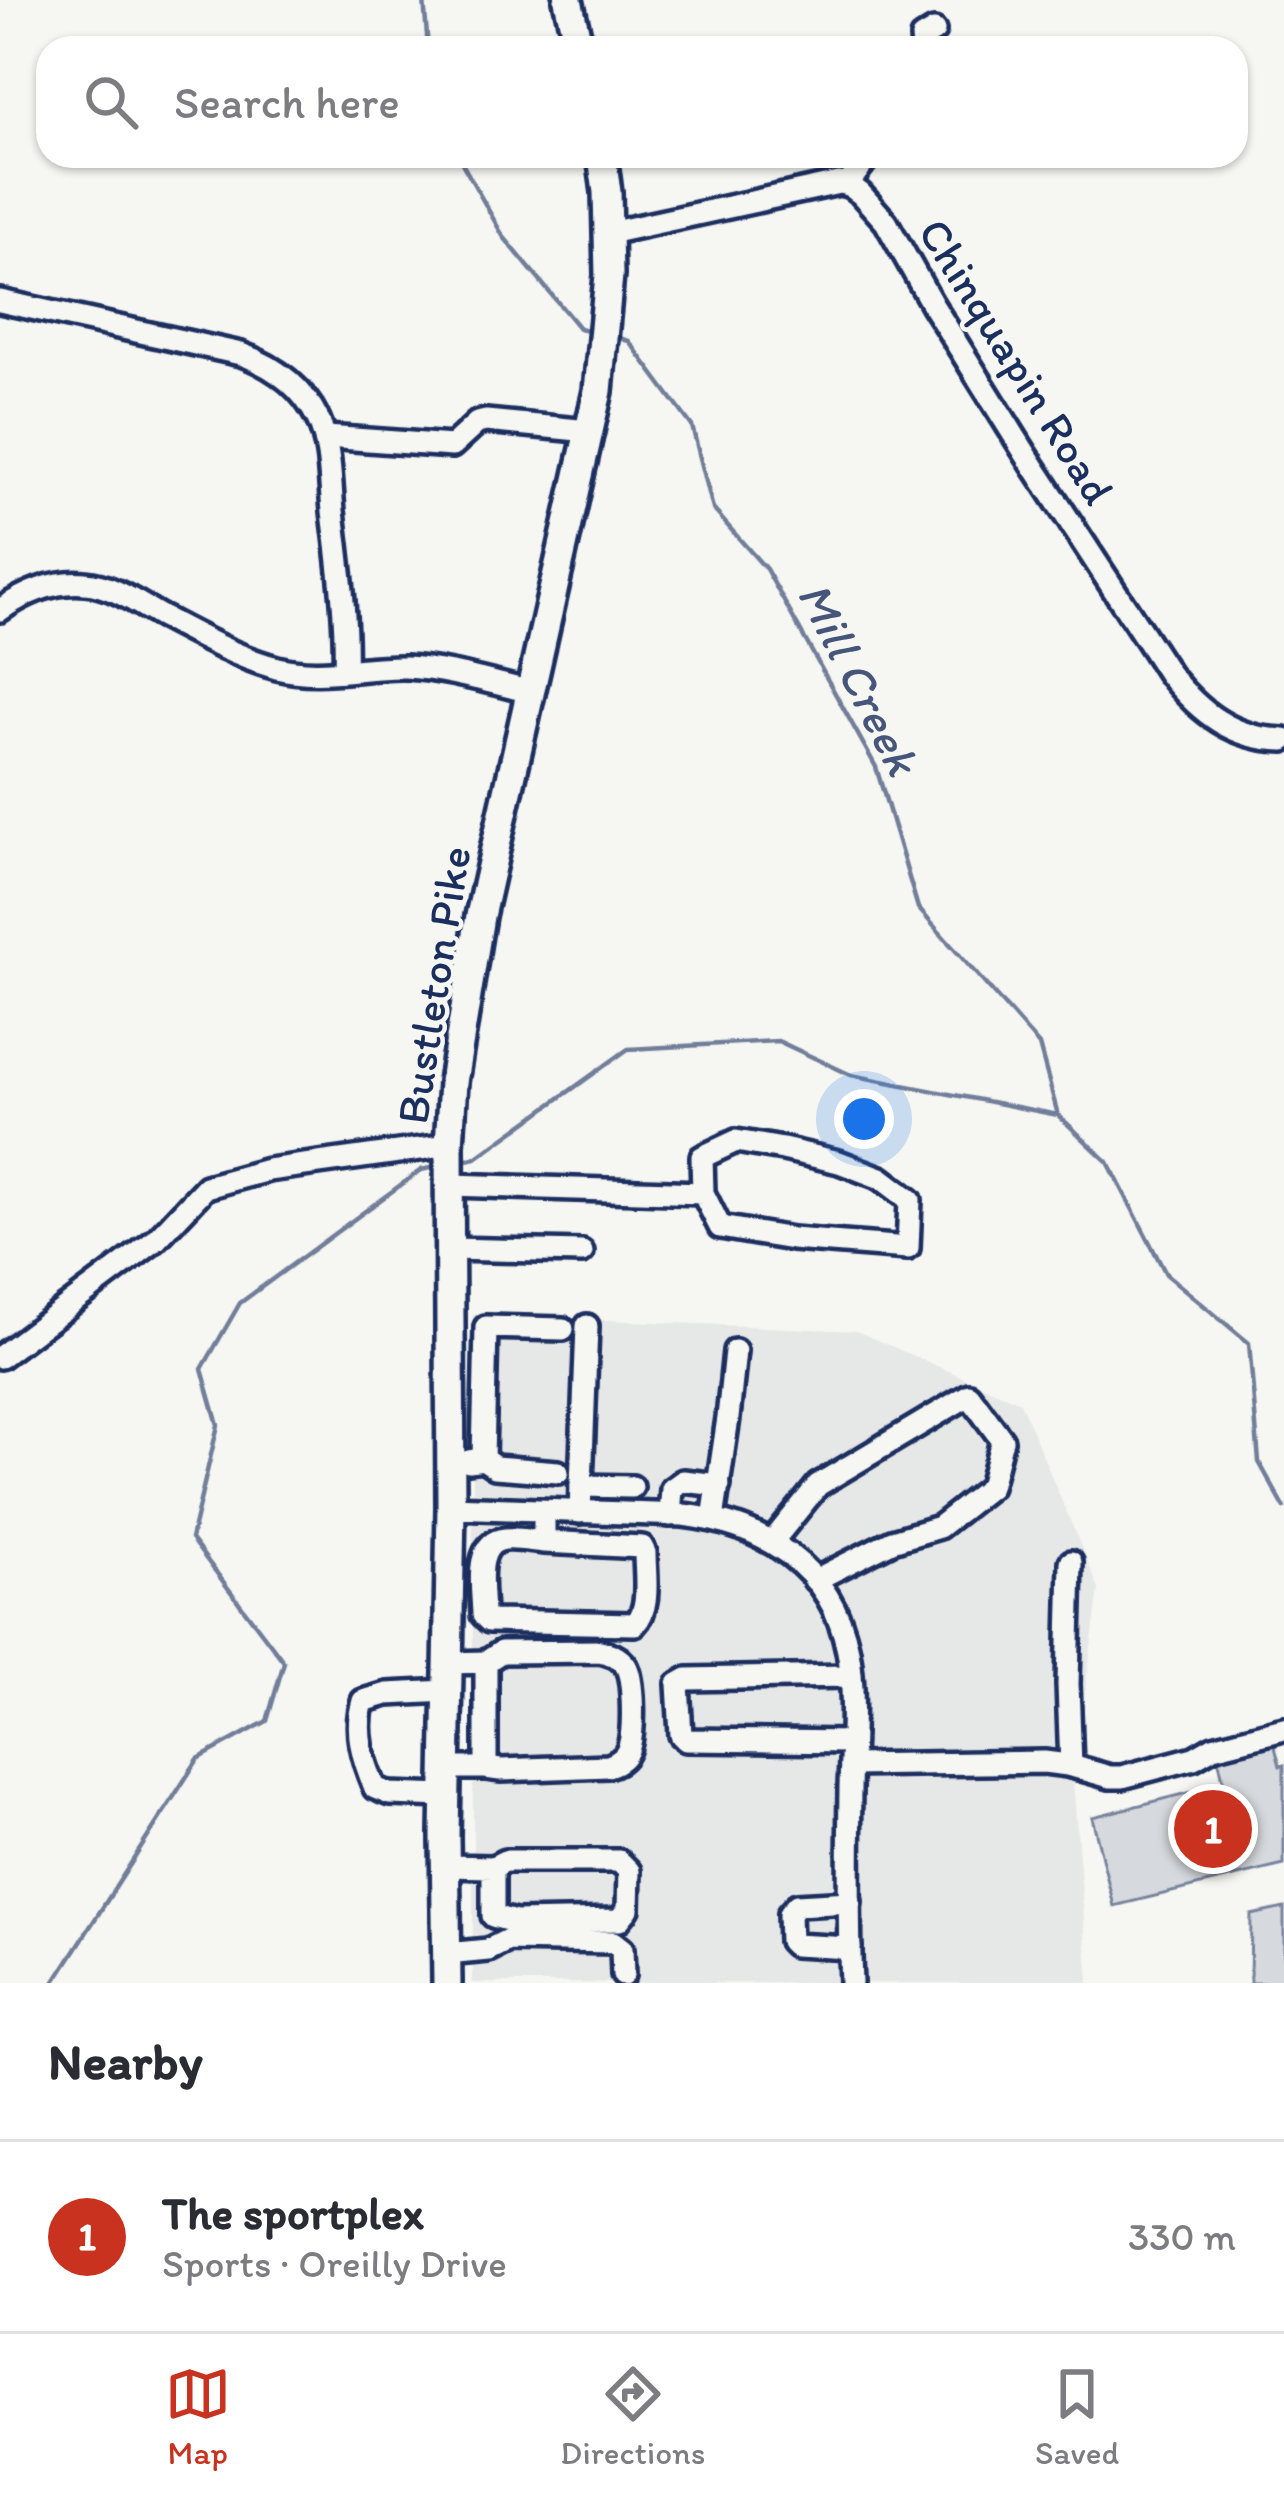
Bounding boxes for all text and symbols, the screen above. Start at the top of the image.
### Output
search box [36,36,1248,168]
icon: search [78,69,144,135]
text: Search here [174,75,400,129]
street label: Chinquapin Road [907,208,1127,514]
water label: Mill Creek [786,572,933,786]
street label: Bustleton Pike [384,842,482,1128]
your location [834,1089,894,1149]
pin: 1 [1174,1784,1252,1874]
text: Nearby [48,2031,203,2092]
text: The sportplex [162,2186,424,2240]
text: 1 [78,2213,96,2260]
text: 330 m [1128,2213,1236,2260]
text: Sports · Oreilly Drive [162,2240,507,2287]
tab: Map [165,2361,231,2472]
tab: Directions [560,2361,705,2472]
tab: Saved [1035,2361,1119,2472]

